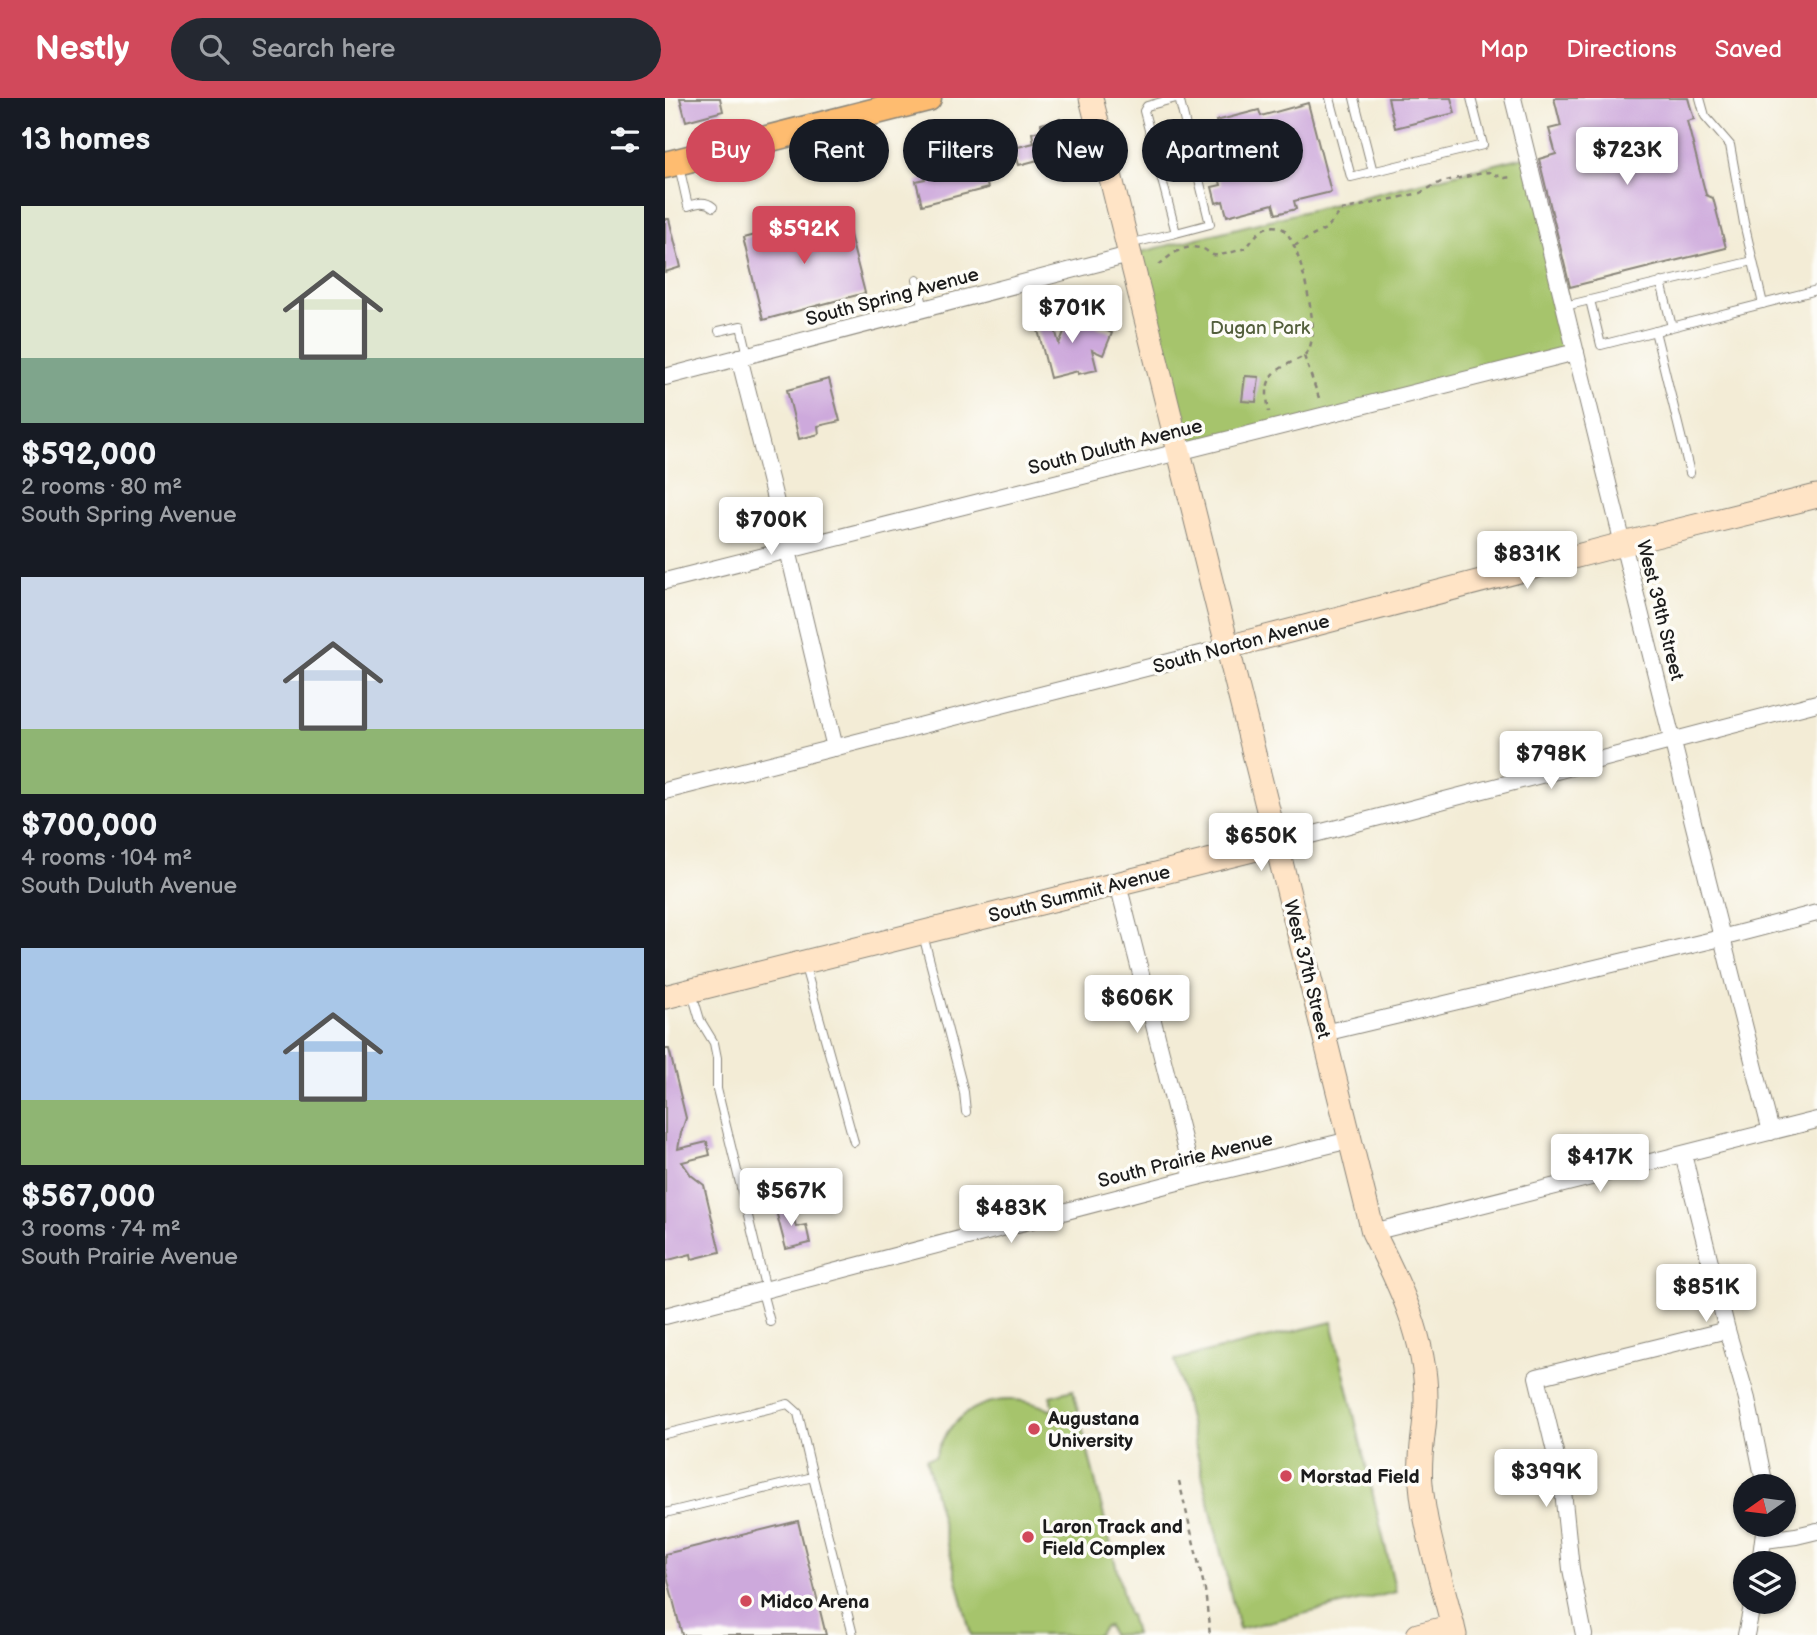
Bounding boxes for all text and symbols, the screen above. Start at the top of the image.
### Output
search box [171,18,661,81]
text: Nestly [35,29,129,69]
icon: search [195,30,233,68]
text: Search here [251,34,395,65]
text: Map [1480,35,1528,64]
text: Directions [1566,35,1677,64]
text: Saved [1715,35,1782,64]
chip: Buy [686,119,775,182]
chip: Rent [789,119,889,182]
chip: Filters [903,119,1018,182]
chip: New [1032,119,1128,182]
chip: Apartment [1142,119,1303,182]
icon: filters [606,121,644,159]
text: 13 homes [21,122,150,158]
pin: $723K [1578,127,1676,187]
text: $723K [1592,136,1662,164]
pin: $592K [755,206,853,266]
text: $592K [768,215,840,243]
icon: home [270,252,396,378]
street label: South Spring Avenue [803,263,981,332]
pin: $701K [1023,286,1121,345]
text: $701K [1038,294,1106,322]
park label: Dugan Park [1210,317,1311,340]
street label: South Duluth Avenue [1026,415,1205,480]
text: $592,000 [21,437,156,473]
text: 2 rooms · 80 m² [21,473,182,501]
pin: $700K [722,498,820,557]
text: South Spring Avenue [21,501,237,529]
text: $700K [735,506,807,534]
pin: $831K [1478,532,1576,591]
street label: West 39th Street [1631,538,1688,683]
text: $831K [1493,540,1561,568]
street label: South Norton Avenue [1151,610,1332,679]
icon: home [270,623,396,749]
pin: $798K [1502,732,1600,791]
text: $798K [1516,740,1586,768]
text: $700,000 [21,808,157,844]
pin: $650K [1212,814,1310,873]
text: $650K [1225,822,1297,850]
text: 4 rooms · 104 m² [21,844,192,872]
street label: South Summit Avenue [986,861,1173,928]
text: South Duluth Avenue [21,872,237,900]
street label: West 37th Street [1278,898,1335,1041]
pin: $606K [1088,976,1186,1035]
text: $606K [1100,984,1174,1012]
icon: home [270,994,396,1120]
street label: South Prairie Avenue [1096,1128,1275,1193]
pin: $417K [1551,1134,1649,1194]
text: $417K [1567,1143,1633,1171]
pin: $567K [742,1168,840,1228]
text: $567K [756,1177,826,1205]
text: $567,000 [21,1179,156,1215]
pin: $483K [962,1186,1060,1245]
text: $483K [975,1194,1047,1222]
text: 3 rooms · 74 m² [21,1215,181,1243]
text: South Prairie Avenue [21,1243,238,1271]
pin: $851K [1657,1264,1755,1324]
text: $851K [1672,1273,1740,1301]
place label: Augustana University [1047,1408,1139,1453]
marker: Augustana University [1026,1421,1042,1437]
pin: $399K [1497,1450,1595,1509]
text: $399K [1510,1458,1582,1486]
place label: Morstad Field [1300,1466,1420,1489]
marker: Morstad Field [1278,1468,1294,1484]
north arrow [1733,1474,1795,1536]
map controls [1733,1474,1796,1614]
place label: Laron Track and Field Complex [1042,1516,1183,1561]
marker: Laron Track and Field Complex [1020,1529,1036,1545]
button: layers [1733,1551,1796,1614]
place label: Midco Arena [760,1591,869,1614]
marker: Midco Arena [738,1593,754,1609]

